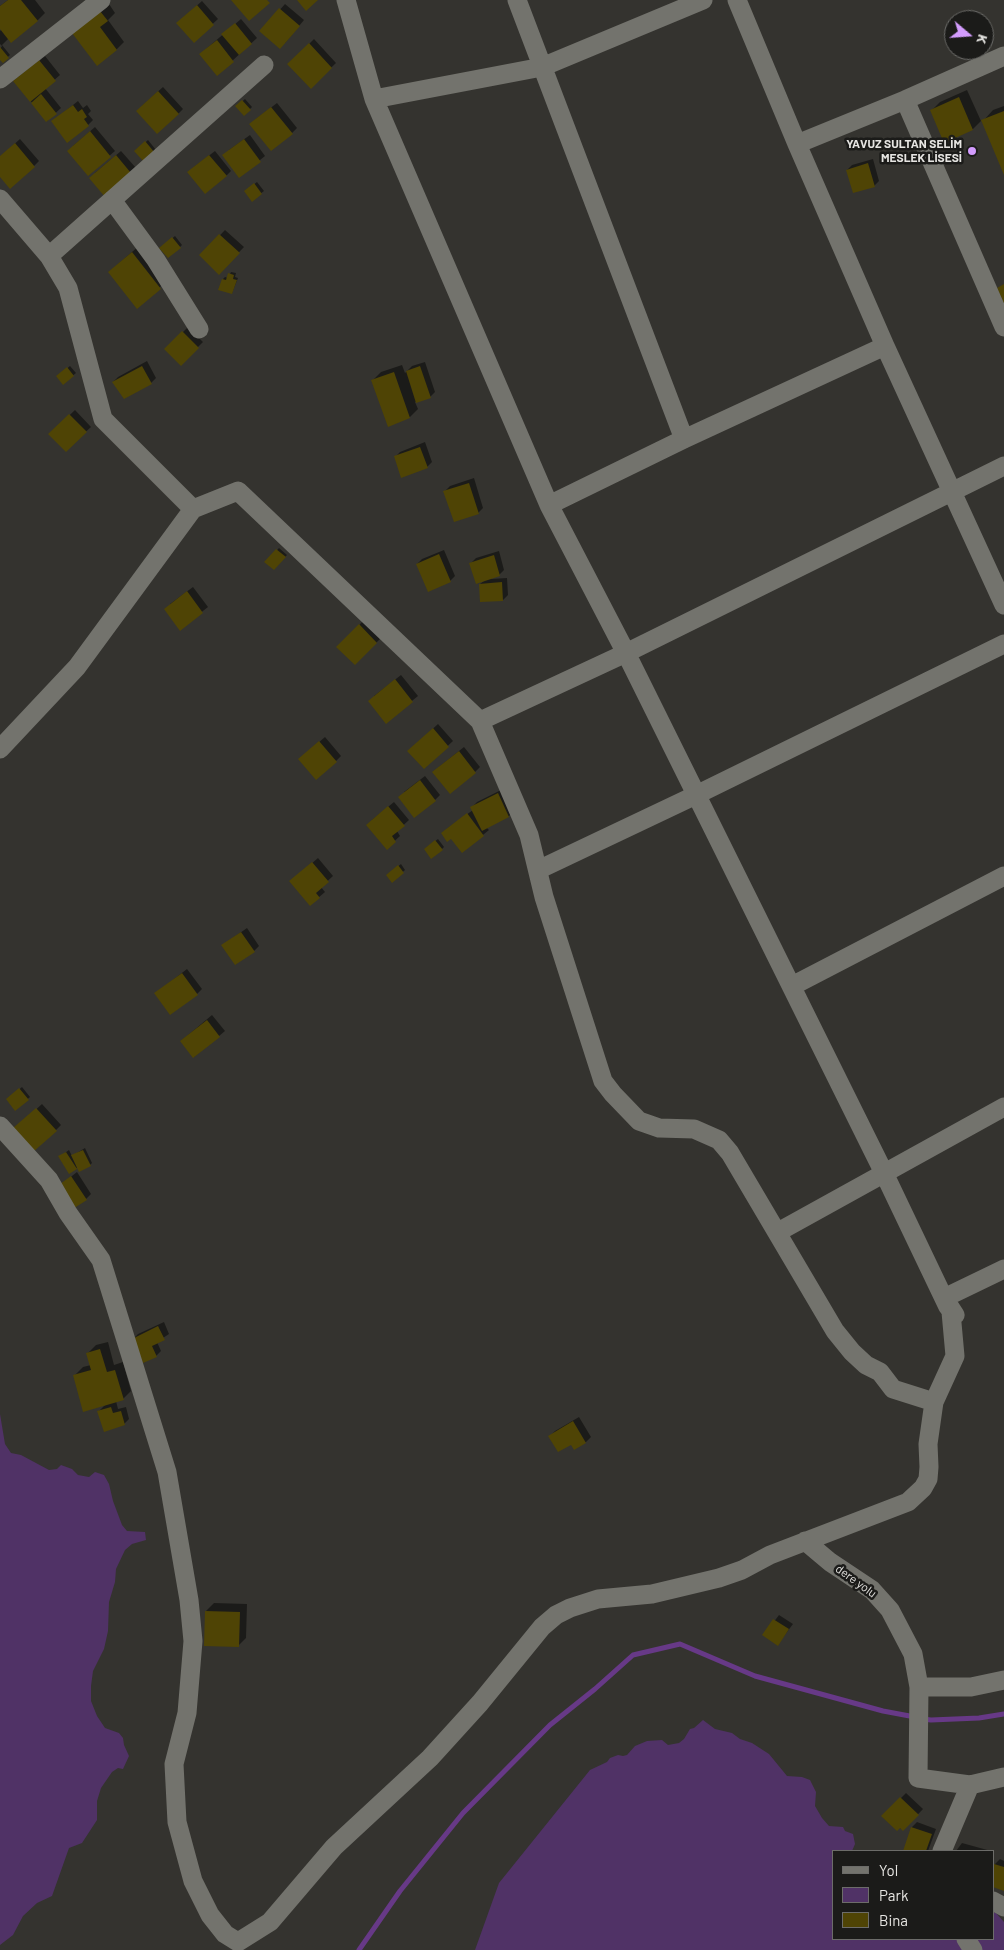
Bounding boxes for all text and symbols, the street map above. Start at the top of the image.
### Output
north arrow [944,10,994,60]
text: K [973,33,992,46]
place label: YAVUZ SULTAN SELİM MESLEK LİSESİ [846,137,962,165]
marker: YAVUZ SULTAN SELİM MESLEK LİSESİ [966,145,978,157]
street label: dere yolu [833,1561,879,1601]
legend [832,1850,994,1940]
text: Yol [879,1861,898,1879]
text: Park [879,1886,908,1904]
text: Bina [879,1911,908,1929]

